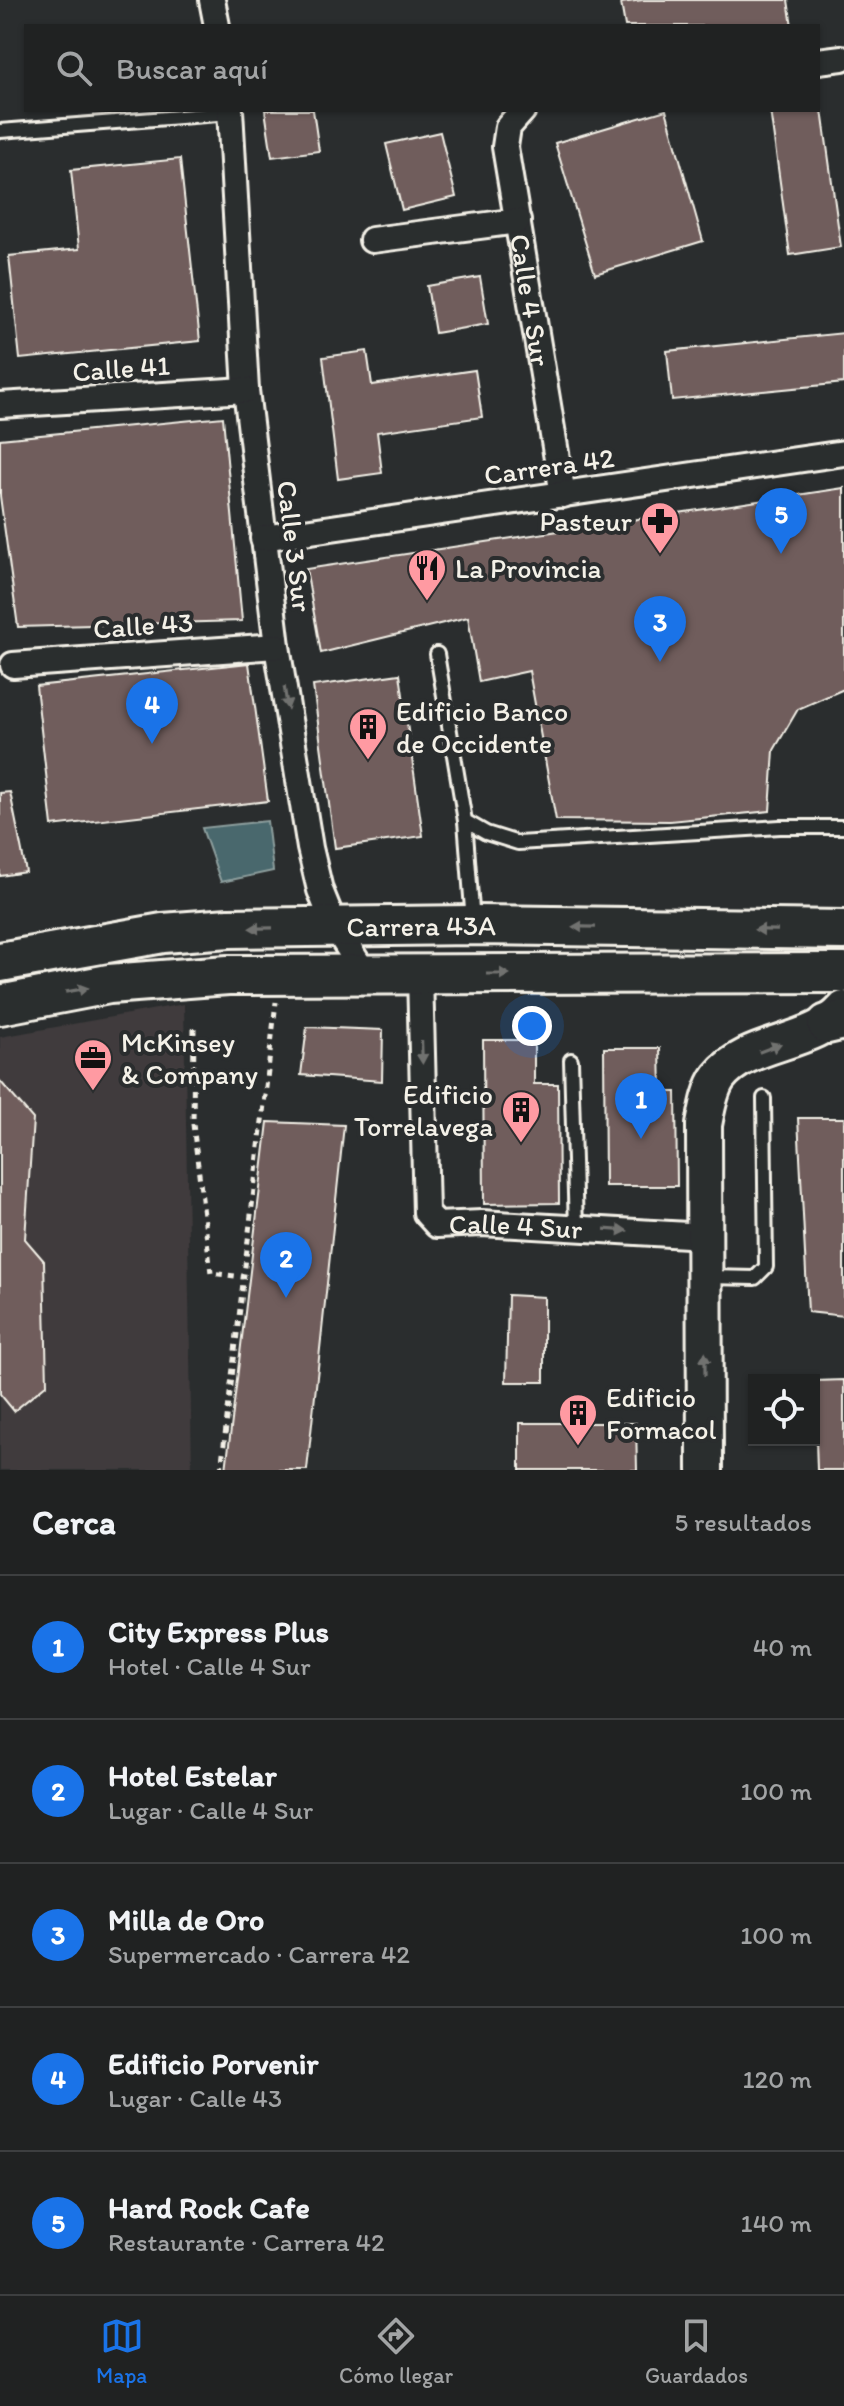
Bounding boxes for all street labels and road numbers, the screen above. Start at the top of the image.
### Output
street label: Calle 4 Sur [503,231,558,369]
street label: Calle 41 [71,348,171,388]
street label: Carrera 42 [482,440,617,492]
street label: Calle 3 Sur [270,478,320,614]
street label: Calle 43 [92,605,194,645]
street label: Carrera 43A [346,908,496,944]
street label: Calle 4 Sur [448,1206,583,1246]

